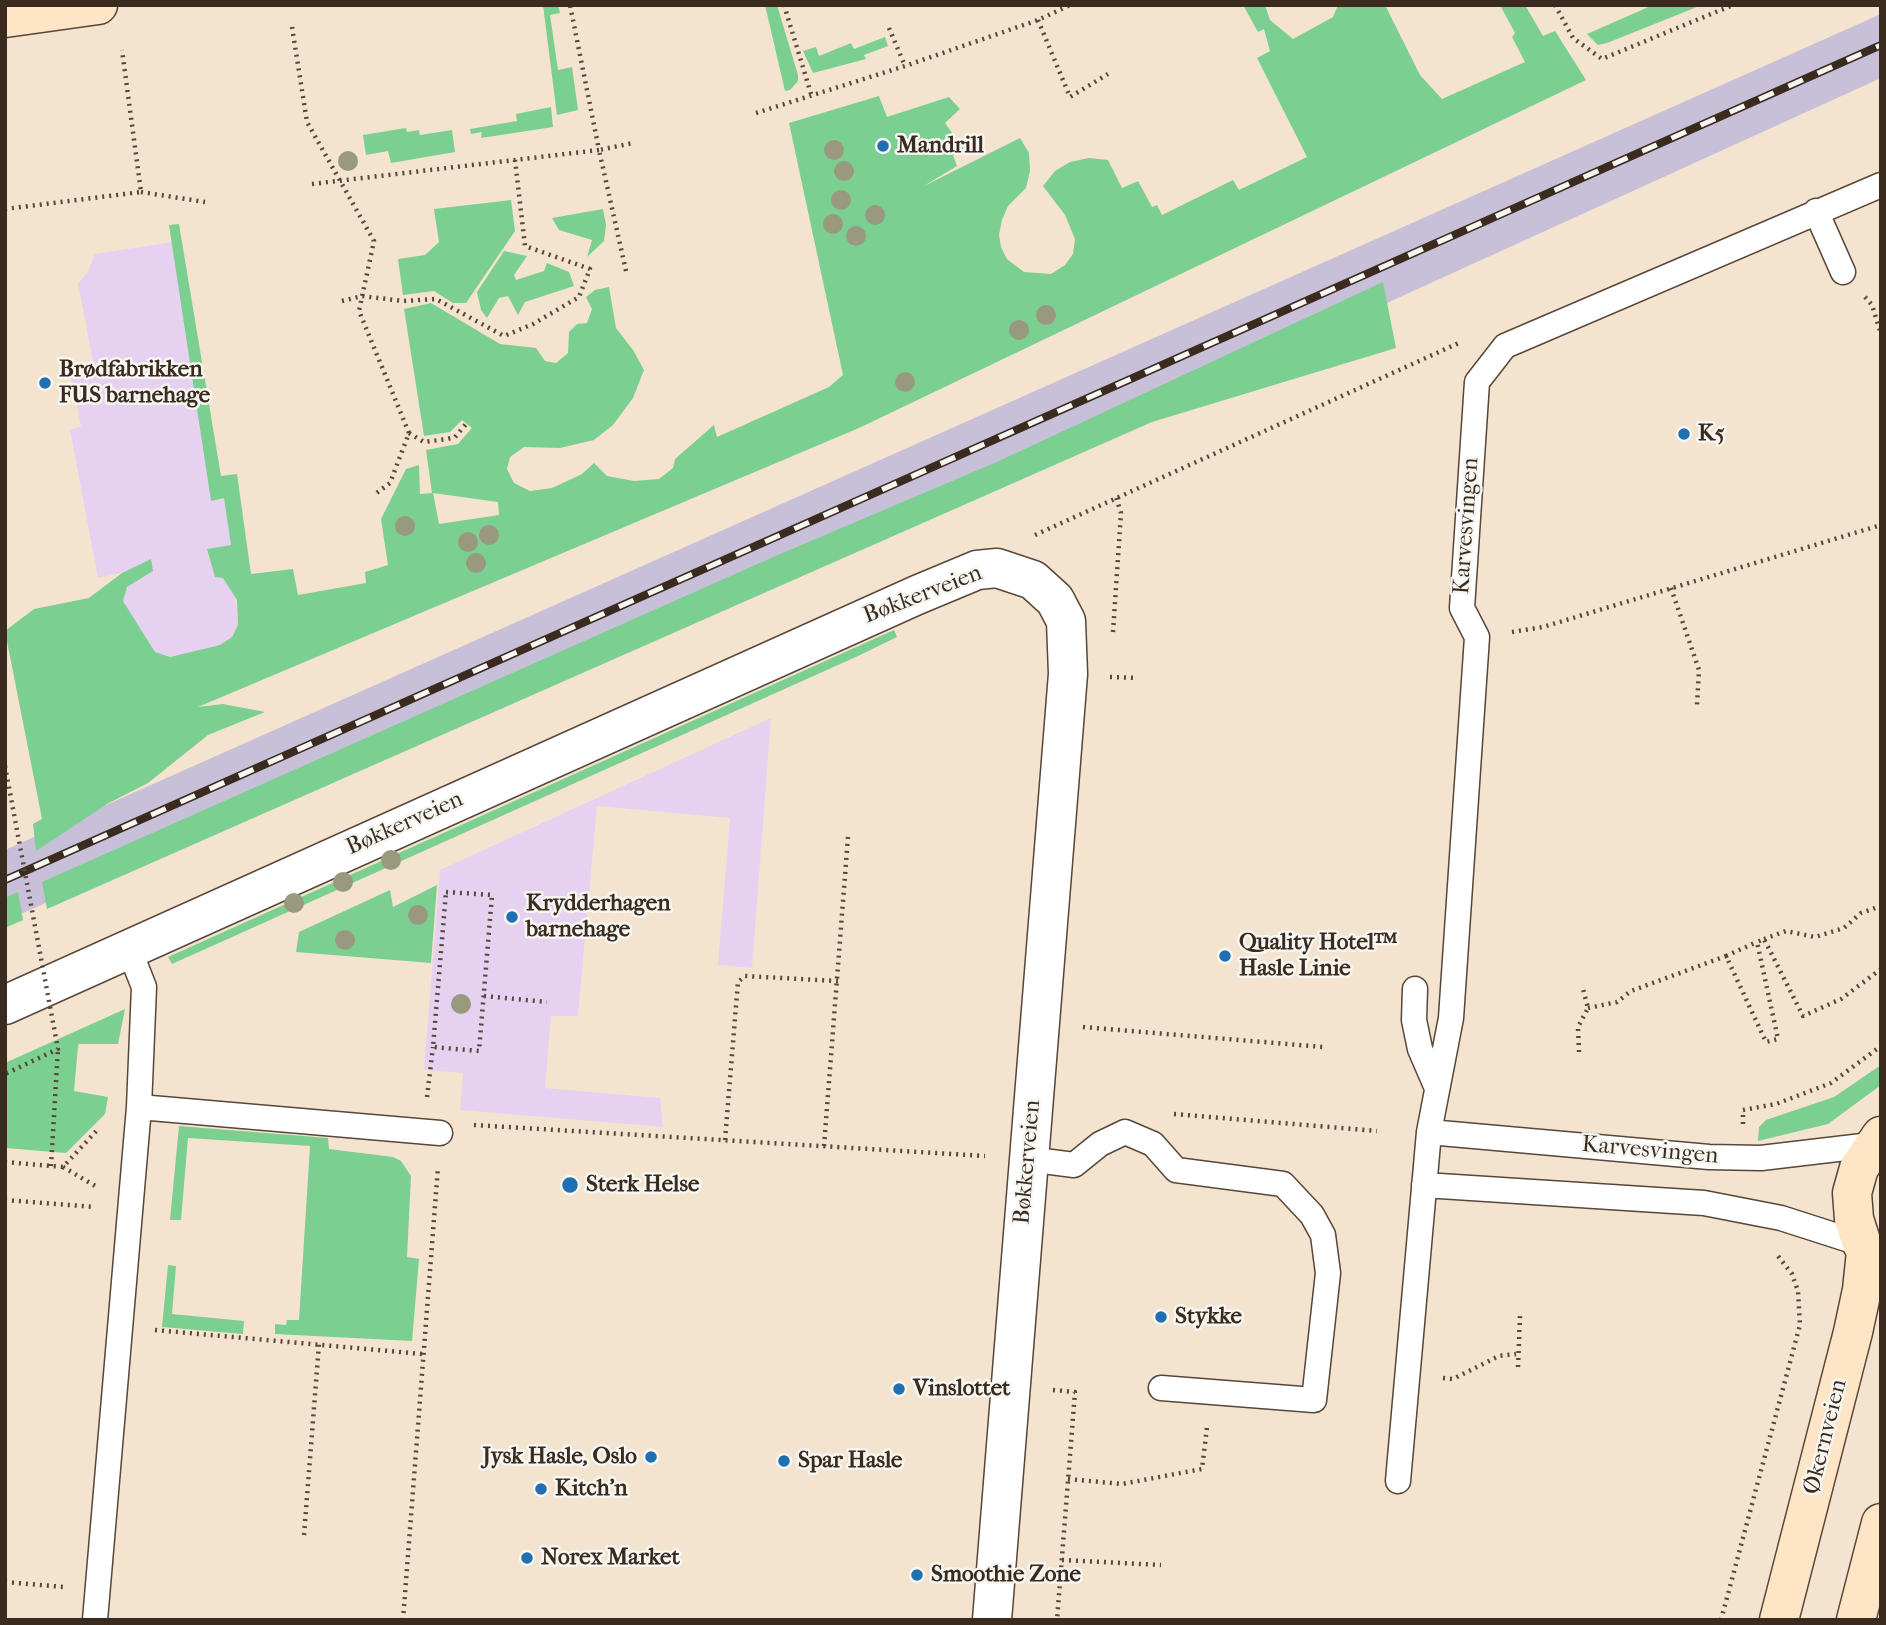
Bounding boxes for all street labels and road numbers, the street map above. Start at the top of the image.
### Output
street label: Karvesvingen [1448,457,1486,595]
street label: Bøkkerveien [860,560,986,630]
street label: Bøkkerveien [342,786,468,862]
street label: Bøkkerveien [1009,1099,1047,1225]
street label: Karvesvingen [1581,1131,1719,1171]
street label: Økernveien [1798,1377,1854,1497]

